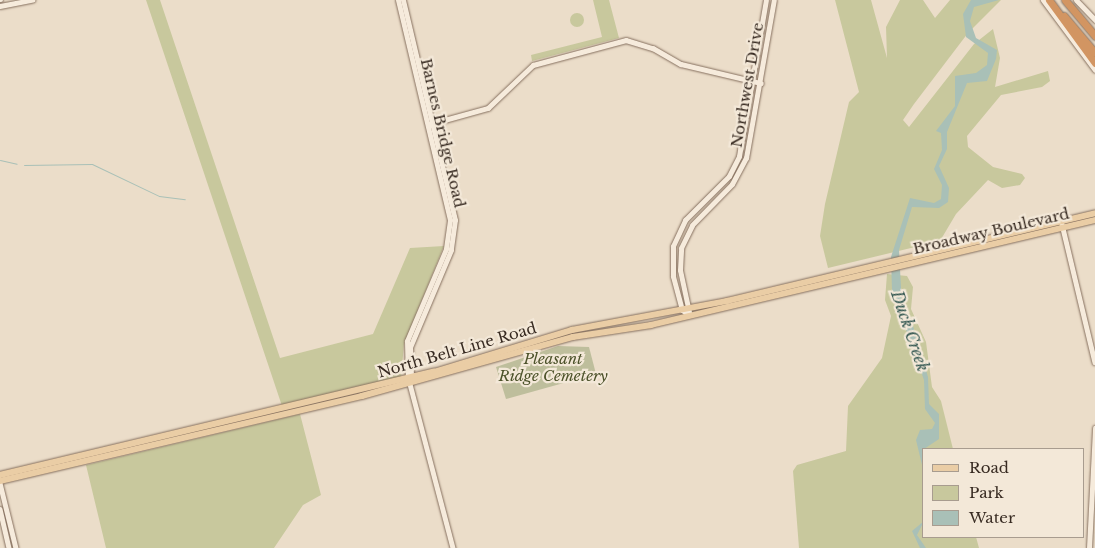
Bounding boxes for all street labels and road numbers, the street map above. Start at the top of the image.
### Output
street label: Northwest Drive [727,21,767,149]
street label: Barnes Bridge Road [417,57,469,209]
street label: Broadway Boulevard [911,204,1071,258]
street label: North Belt Line Road [375,319,539,381]

